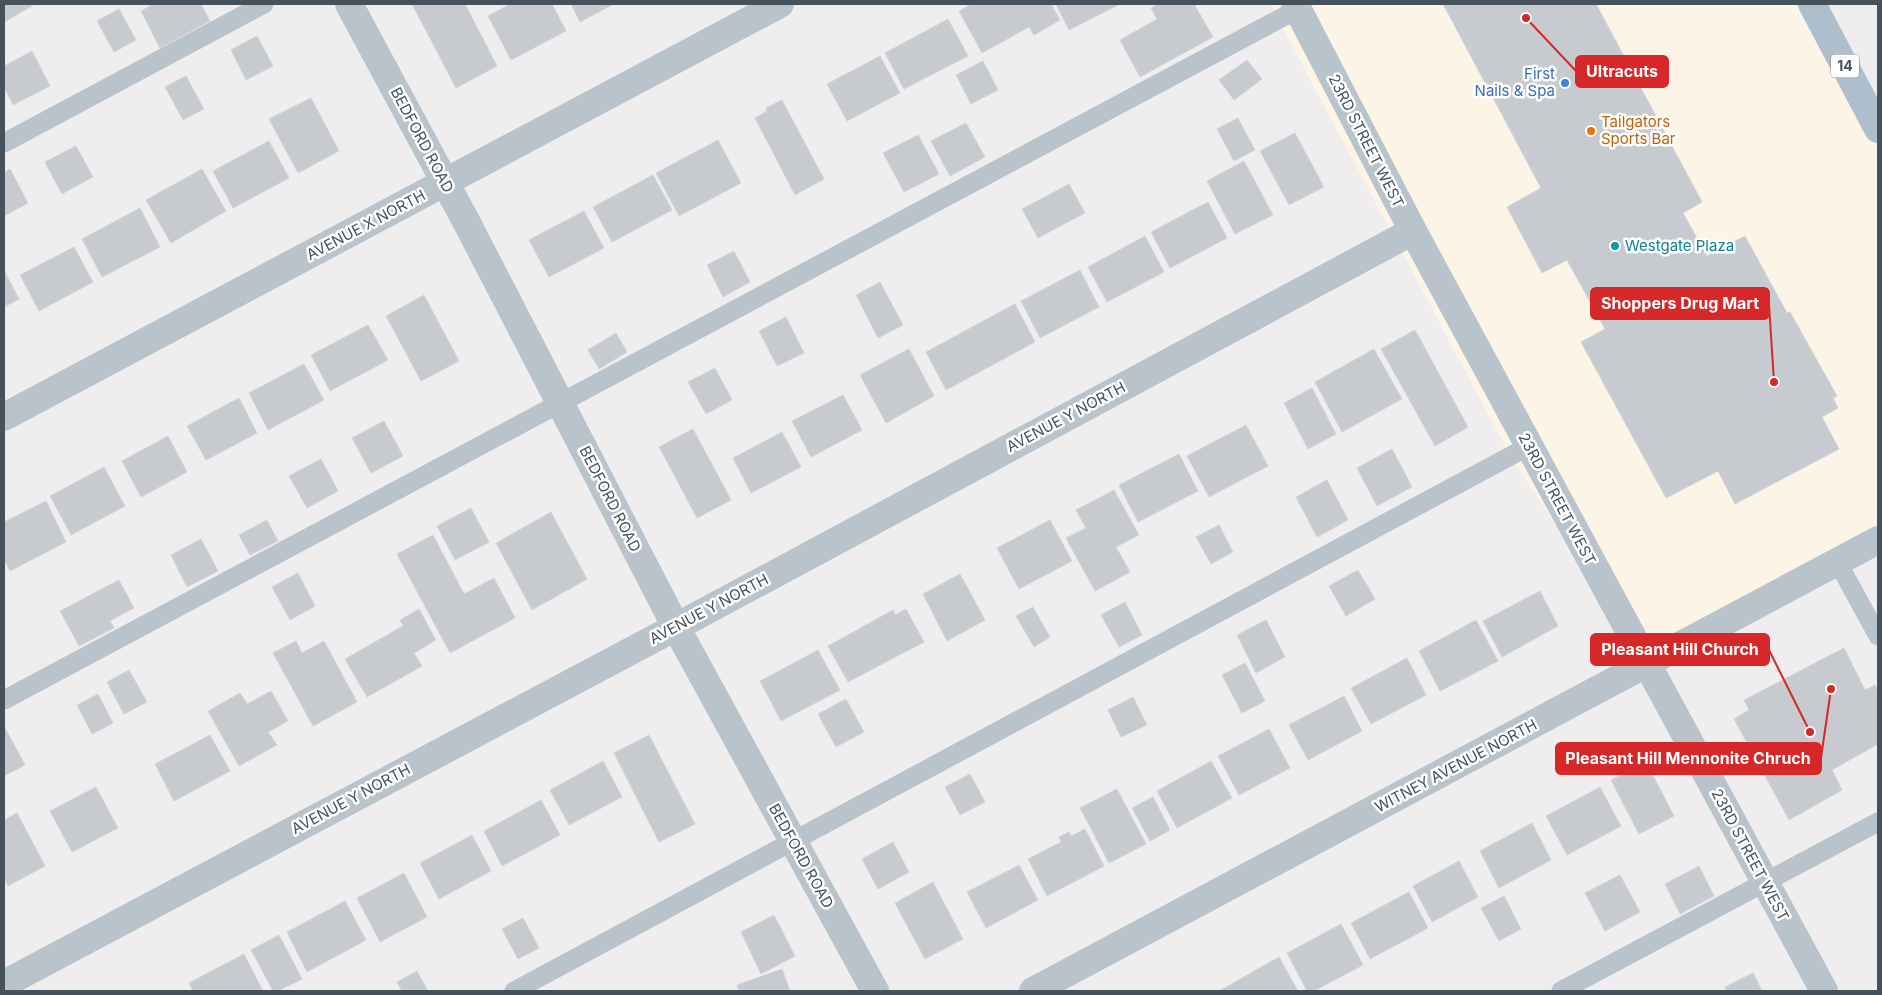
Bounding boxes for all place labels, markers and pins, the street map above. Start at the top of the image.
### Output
callout: Ultracuts [1576,56,1668,87]
place label: First Nails & Spa [1475,64,1555,100]
marker: First Nails & Spa [1559,77,1571,89]
place label: Tailgators Sports Bar [1601,112,1676,148]
marker: Tailgators Sports Bar [1585,125,1597,137]
place label: Westgate Plaza [1625,236,1734,255]
marker: Westgate Plaza [1609,240,1621,252]
callout: Shoppers Drug Mart [1591,288,1769,319]
callout: Pleasant Hill Church [1591,634,1769,665]
callout: Pleasant Hill Mennonite Chruch [1556,743,1821,774]

